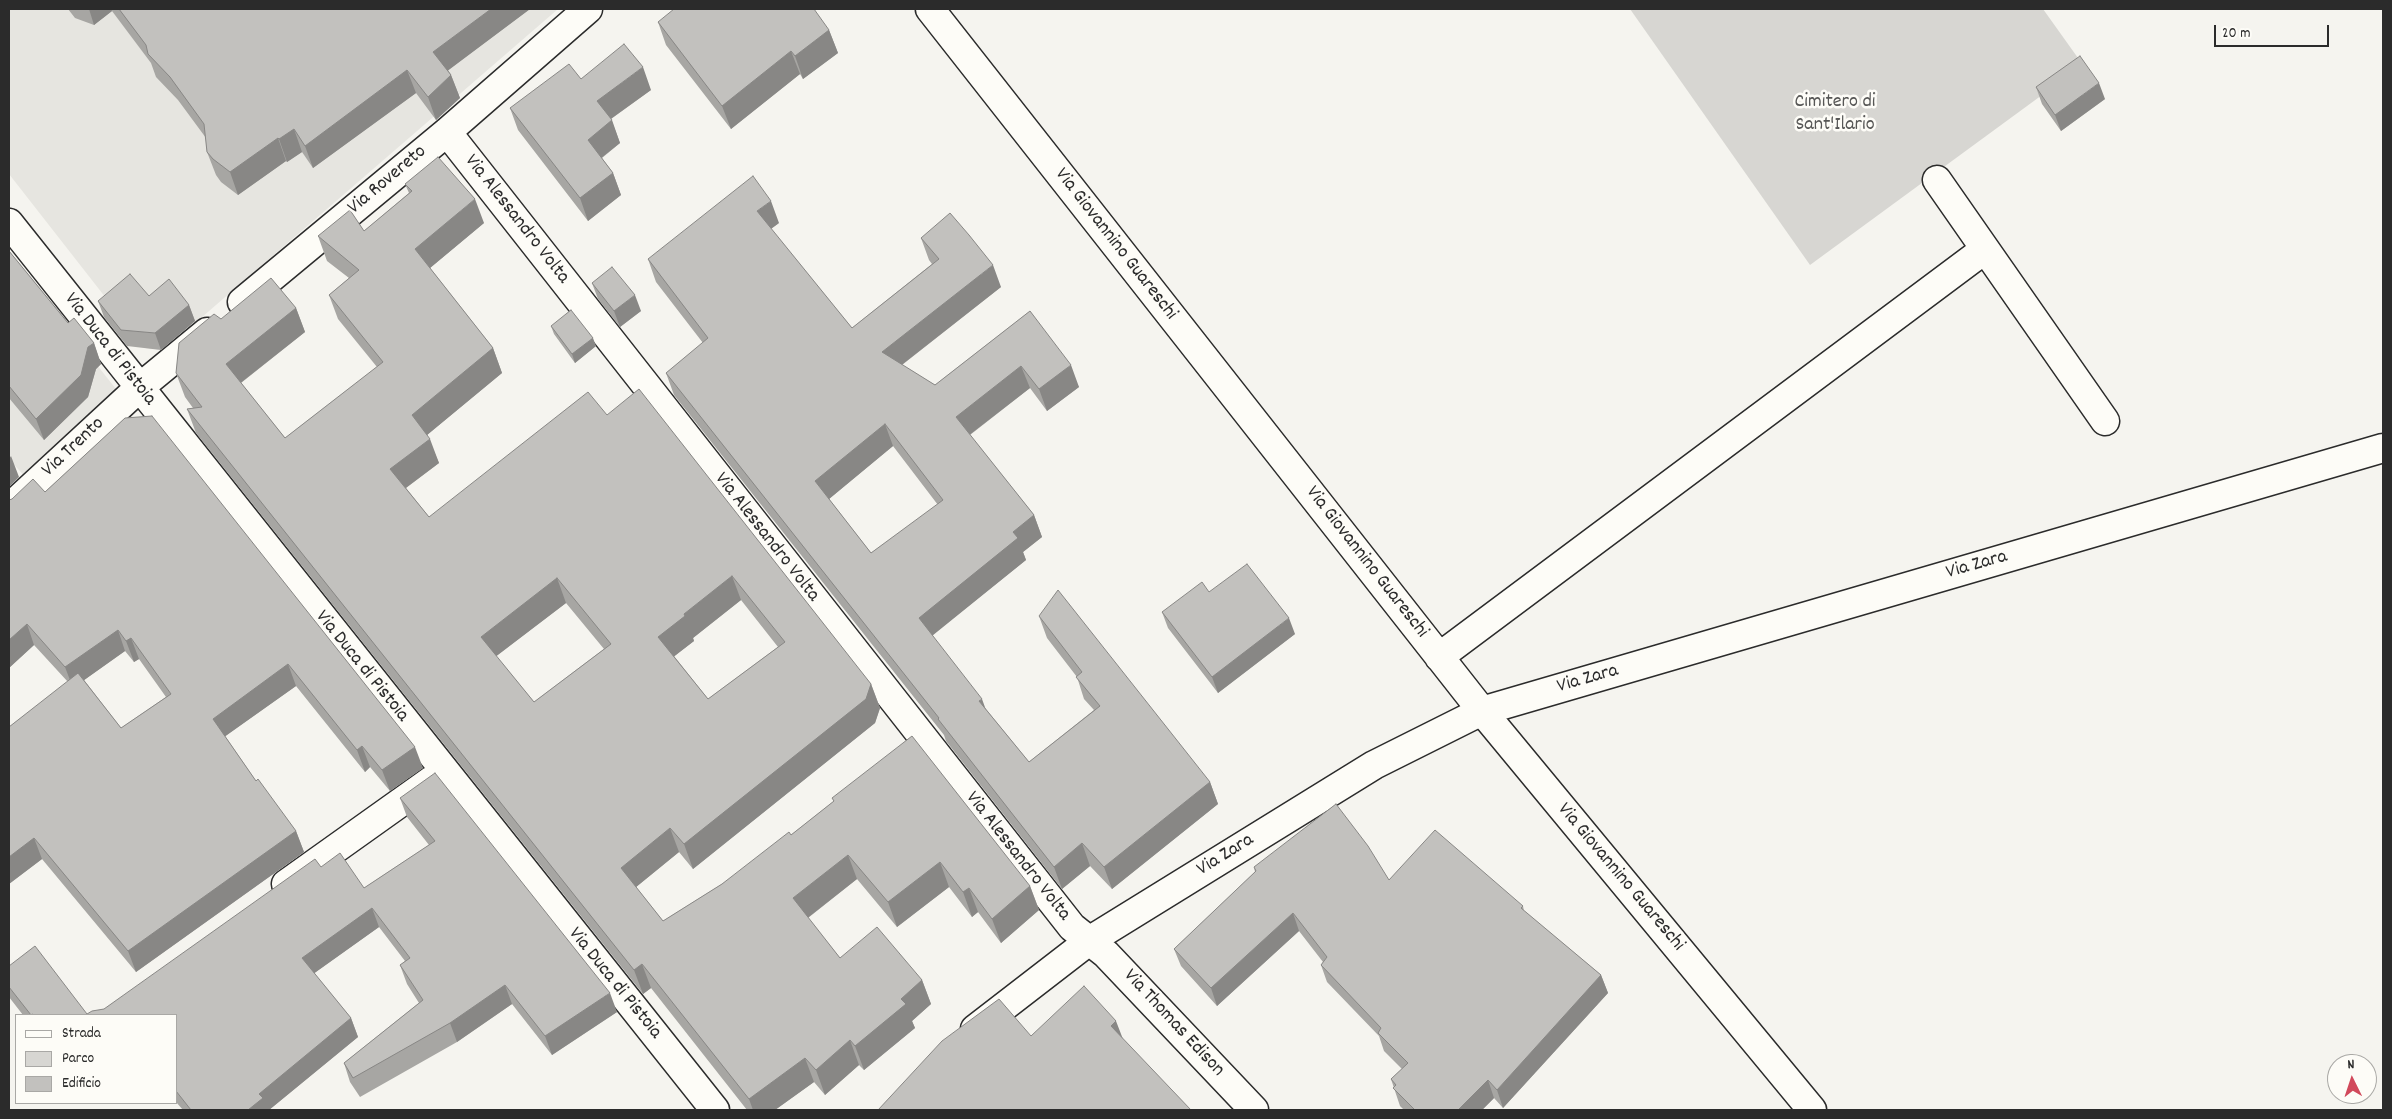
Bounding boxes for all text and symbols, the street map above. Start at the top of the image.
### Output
scale bar [2217,15,2332,47]
text: 20 m [2222,23,2250,45]
park label: Cimitero di Sant'Ilario [1794,91,1876,138]
street label: Via Rovereto [344,141,432,221]
street label: Via Alessandro Volta [458,151,574,289]
street label: Via Giovannino Guareschi [1048,164,1182,326]
street label: Via Duca di Pistoia [58,289,160,411]
street label: Via Trento [38,413,110,483]
street label: Via Alessandro Volta [708,469,824,607]
street label: Via Giovannino Guareschi [1299,482,1433,644]
street label: Via Zara [1944,546,2010,586]
street label: Via Duca di Pistoia [309,606,413,728]
street label: Via Zara [1555,660,1621,700]
street label: Via Alessandro Volta [959,788,1075,926]
street label: Via Giovannino Guareschi [1551,799,1689,957]
street label: Via Zara [1193,829,1259,883]
street label: Via Duca di Pistoia [562,923,666,1045]
street label: Via Thomas Edison [1117,965,1229,1083]
legend [15,1014,178,1104]
text: Strada [62,1023,101,1045]
text: Parco [62,1048,94,1070]
north arrow [2327,1054,2377,1104]
text: N [2347,1055,2355,1075]
text: Edificio [62,1073,101,1095]

